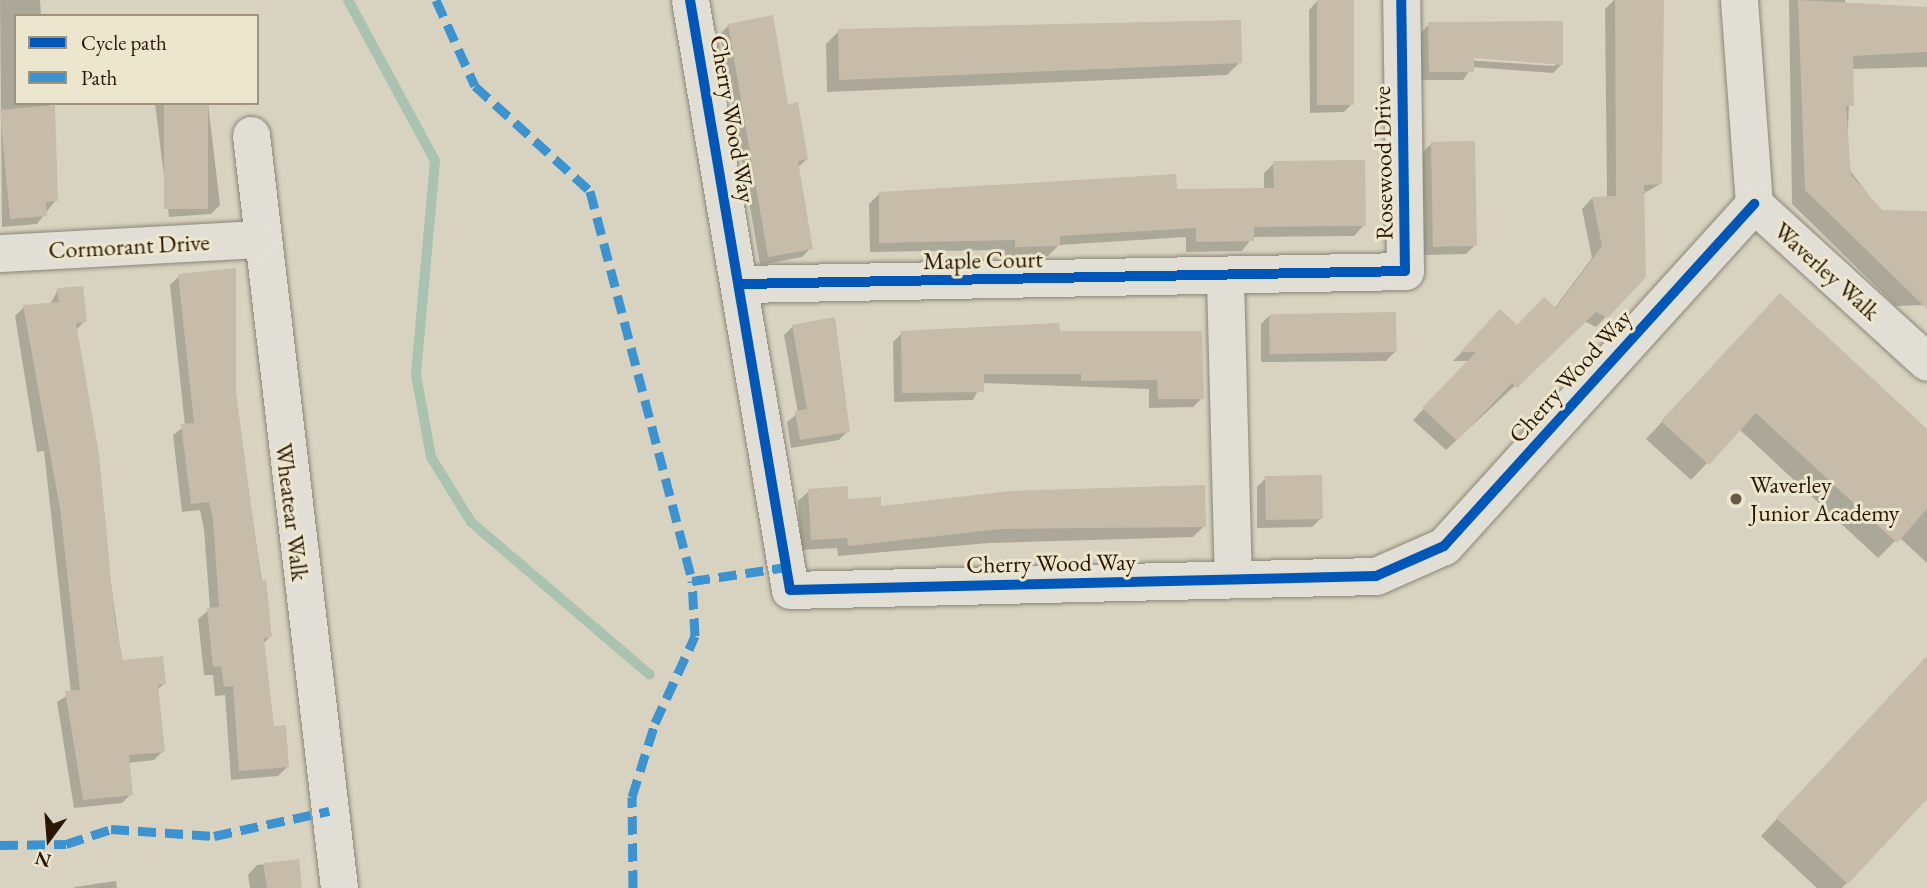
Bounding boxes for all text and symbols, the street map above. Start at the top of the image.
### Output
legend [14,14,259,105]
text: Cycle path [81,29,167,56]
street label: Cherry Wood Way [704,33,762,205]
text: Path [81,64,117,91]
street label: Rosewood Drive [1367,86,1399,240]
street label: Waverley Walk [1768,216,1886,326]
street label: Cormorant Drive [48,227,210,265]
street label: Maple Court [923,245,1043,275]
street label: Cherry Wood Way [1502,303,1638,449]
street label: Wheatear Walk [269,441,315,583]
place label: Waverley Junior Academy [1750,471,1899,527]
marker: Waverley Junior Academy [1728,491,1744,507]
street label: Cherry Wood Way [966,547,1136,579]
north arrow [14,804,84,874]
text: N [32,846,54,874]

